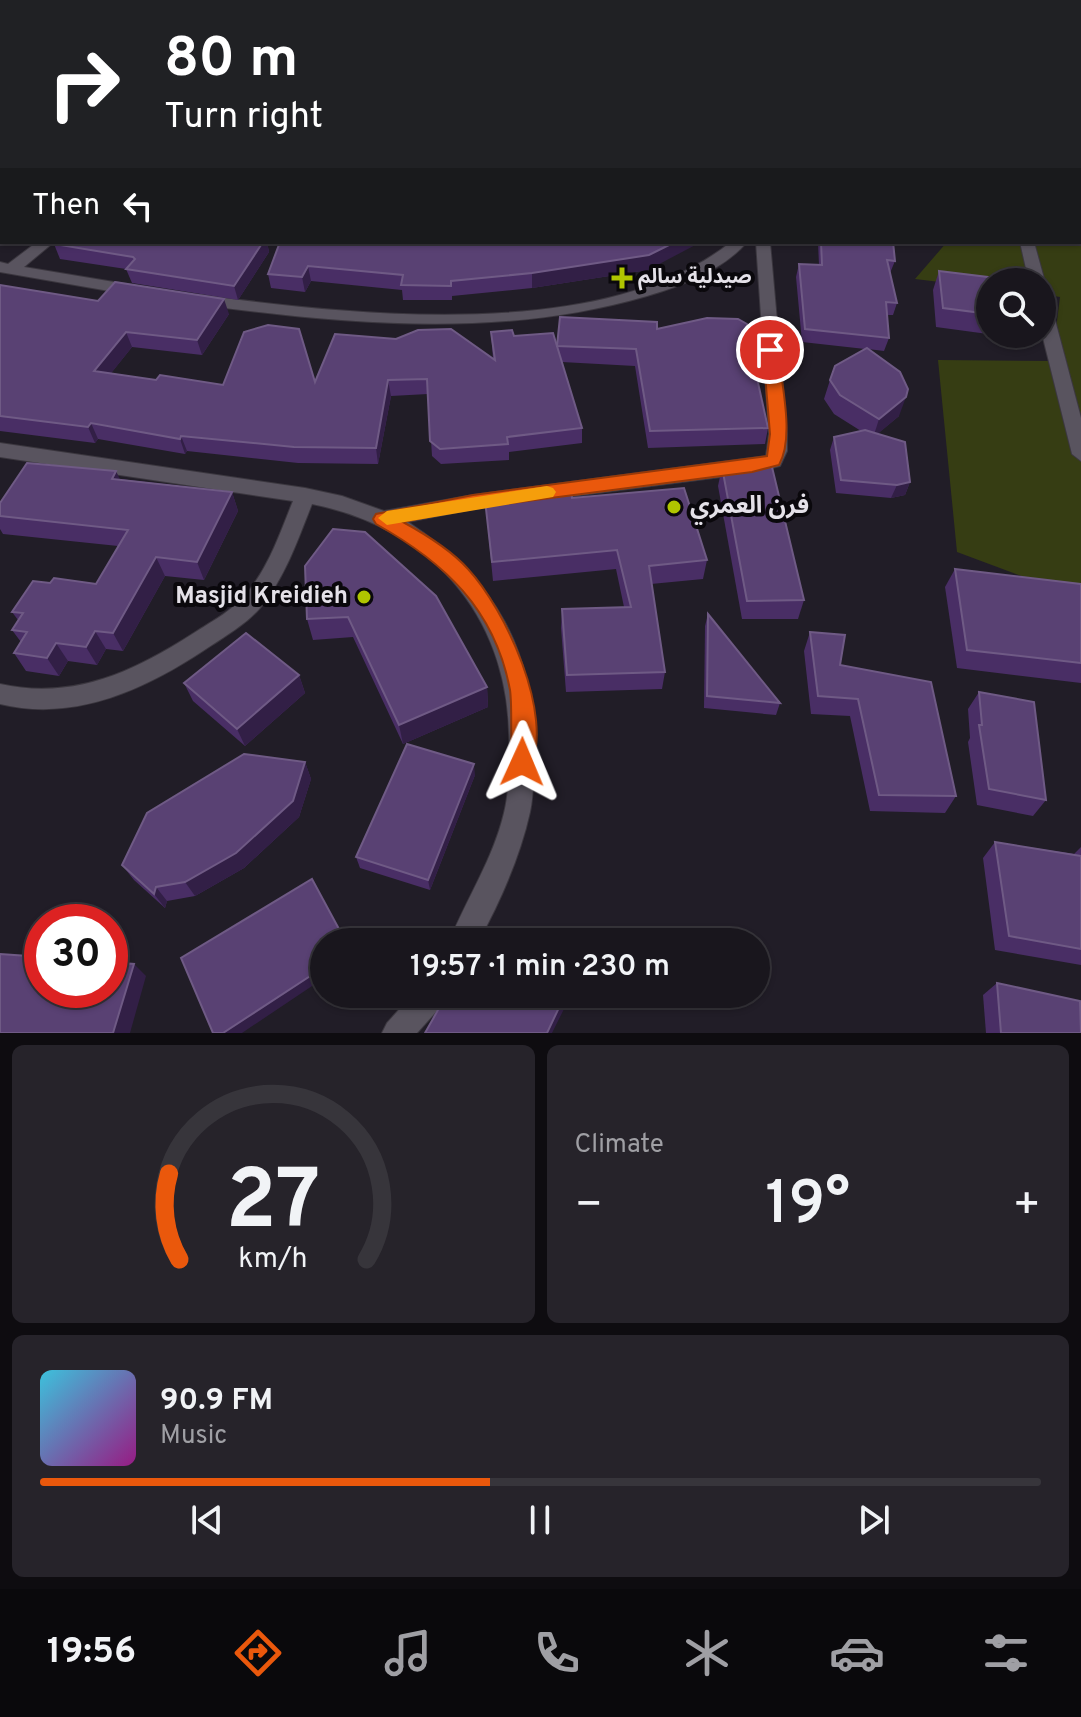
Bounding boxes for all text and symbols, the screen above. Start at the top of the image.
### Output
text: 80 m [164,26,298,96]
icon: right [32,32,136,136]
text: Turn right [164,95,323,141]
icon: left [116,184,160,228]
text: Then [32,188,100,225]
place label: صيدلية سالم [638,265,752,291]
map controls [976,268,1056,348]
button: search [976,268,1056,348]
marker: صيدلية سالم [613,269,631,287]
pin [736,316,804,384]
icon: arrive [748,328,792,372]
place label: فرن العمري [690,492,809,525]
marker: فرن العمري [665,498,683,516]
place label: Masjid Kreidieh [175,582,348,612]
marker: Masjid Kreidieh [355,588,373,606]
position arrow [480,720,564,804]
speed limit sign: 30 [24,904,128,1008]
text: 19:57 · 1 min · 230 m [410,949,670,986]
text: Climate [575,1129,664,1162]
text: 27 [226,1153,321,1258]
text: 19° [765,1169,850,1245]
text: − [575,1179,603,1235]
text: + [1013,1179,1041,1235]
text: km/h [239,1242,308,1278]
text: 90.9 FM [160,1383,273,1420]
text: Music [160,1420,227,1453]
icon: previous [185,1498,229,1542]
icon: pause [518,1498,562,1542]
icon: next [852,1498,896,1542]
icon: directions [230,1625,286,1681]
icon: music [380,1625,436,1681]
icon: phone [529,1625,585,1681]
icon: climate [679,1625,735,1681]
icon: car [829,1625,885,1681]
icon: filters [978,1625,1034,1681]
text: 19:56 [47,1630,136,1676]

